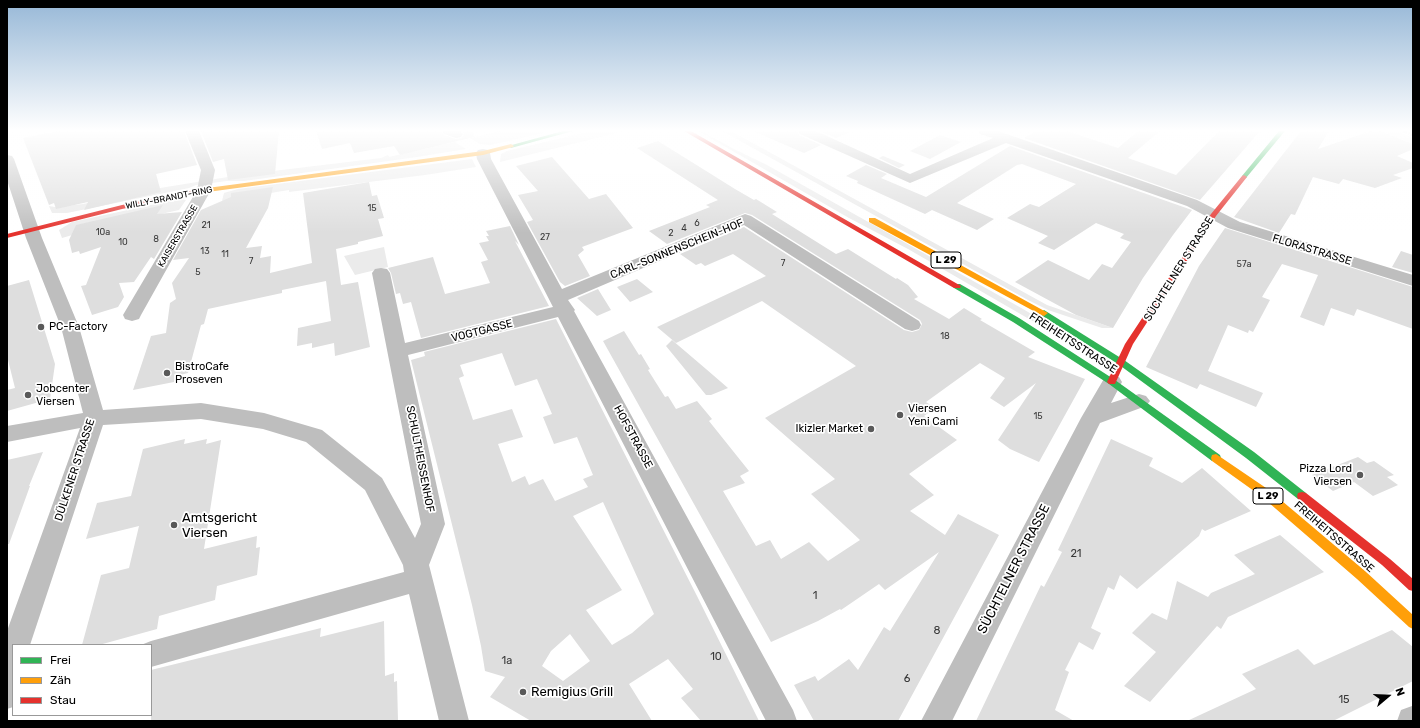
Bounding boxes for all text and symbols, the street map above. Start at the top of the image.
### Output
street label: WILLY-BRANDT-RING [125,184,213,212]
street label: KAISERSTRASSE [156,203,200,269]
house number: 15 [367,203,377,213]
street label: SÜCHTELNER STRASSE [1141,214,1217,324]
street label: CARL-SONNENSCHEIN-HOF [608,216,746,282]
house number: 6 [694,218,700,228]
house number: 21 [201,220,211,230]
house number: 4 [681,223,687,233]
house number: 10a [96,227,110,237]
house number: 2 [668,228,674,238]
house number: 27 [540,232,550,242]
street label: FLORASTRASSE [1271,232,1353,268]
house number: 8 [153,234,159,244]
house number: 10 [118,237,128,247]
house number: 13 [200,246,210,256]
house number: 11 [221,249,229,259]
road number: L 29 [931,252,961,268]
house number: 7 [249,256,253,266]
house number: 7 [781,258,785,268]
house number: 57a [1237,259,1251,269]
house number: 5 [195,267,201,277]
street label: FREIHEITSSTRASSE [1027,310,1119,376]
street label: VOGTGASSE [450,317,514,345]
place label: PC-Factory [49,320,108,334]
marker: PC-Factory [36,322,46,332]
house number: 18 [940,331,950,341]
place label: BistroCafe Proseven [175,360,229,386]
marker: BistroCafe Proseven [162,368,172,378]
place label: Jobcenter Viersen [36,382,89,408]
marker: Jobcenter Viersen [23,390,33,400]
place label: Viersen Yeni Cami [908,402,958,428]
street label: HOFSTRASSE [611,403,655,471]
street label: SCHULTHEISSENHOF [403,405,437,513]
marker: Viersen Yeni Cami [895,410,905,420]
house number: 15 [1033,411,1043,421]
street label: DÜLKENER STRASSE [52,417,98,523]
place label: Ikizler Market [796,422,863,436]
marker: Ikizler Market [866,424,876,434]
place label: Pizza Lord Viersen [1299,462,1352,488]
marker: Pizza Lord Viersen [1355,470,1365,480]
road number: L 29 [1253,488,1283,504]
street label: FREIHEITSSTRASSE [1291,499,1377,575]
street label: SÜCHTELNER STRASSE [975,502,1053,636]
place label: Amtsgericht Viersen [182,510,257,541]
marker: Amtsgericht Viersen [169,520,179,530]
house number: 21 [1070,547,1082,561]
house number: 1 [813,589,817,603]
house number: 8 [934,624,940,638]
legend [12,644,152,716]
house number: 10 [710,650,722,664]
text: Frei [50,653,71,667]
house number: 1a [502,654,512,668]
house number: 6 [904,672,910,686]
text: Zäh [50,673,71,687]
north arrow [1368,676,1408,716]
place label: Remigius Grill [531,684,613,700]
text: N [1392,686,1407,698]
marker: Remigius Grill [518,687,528,697]
text: Stau [50,693,76,707]
house number: 15 [1338,693,1350,707]

